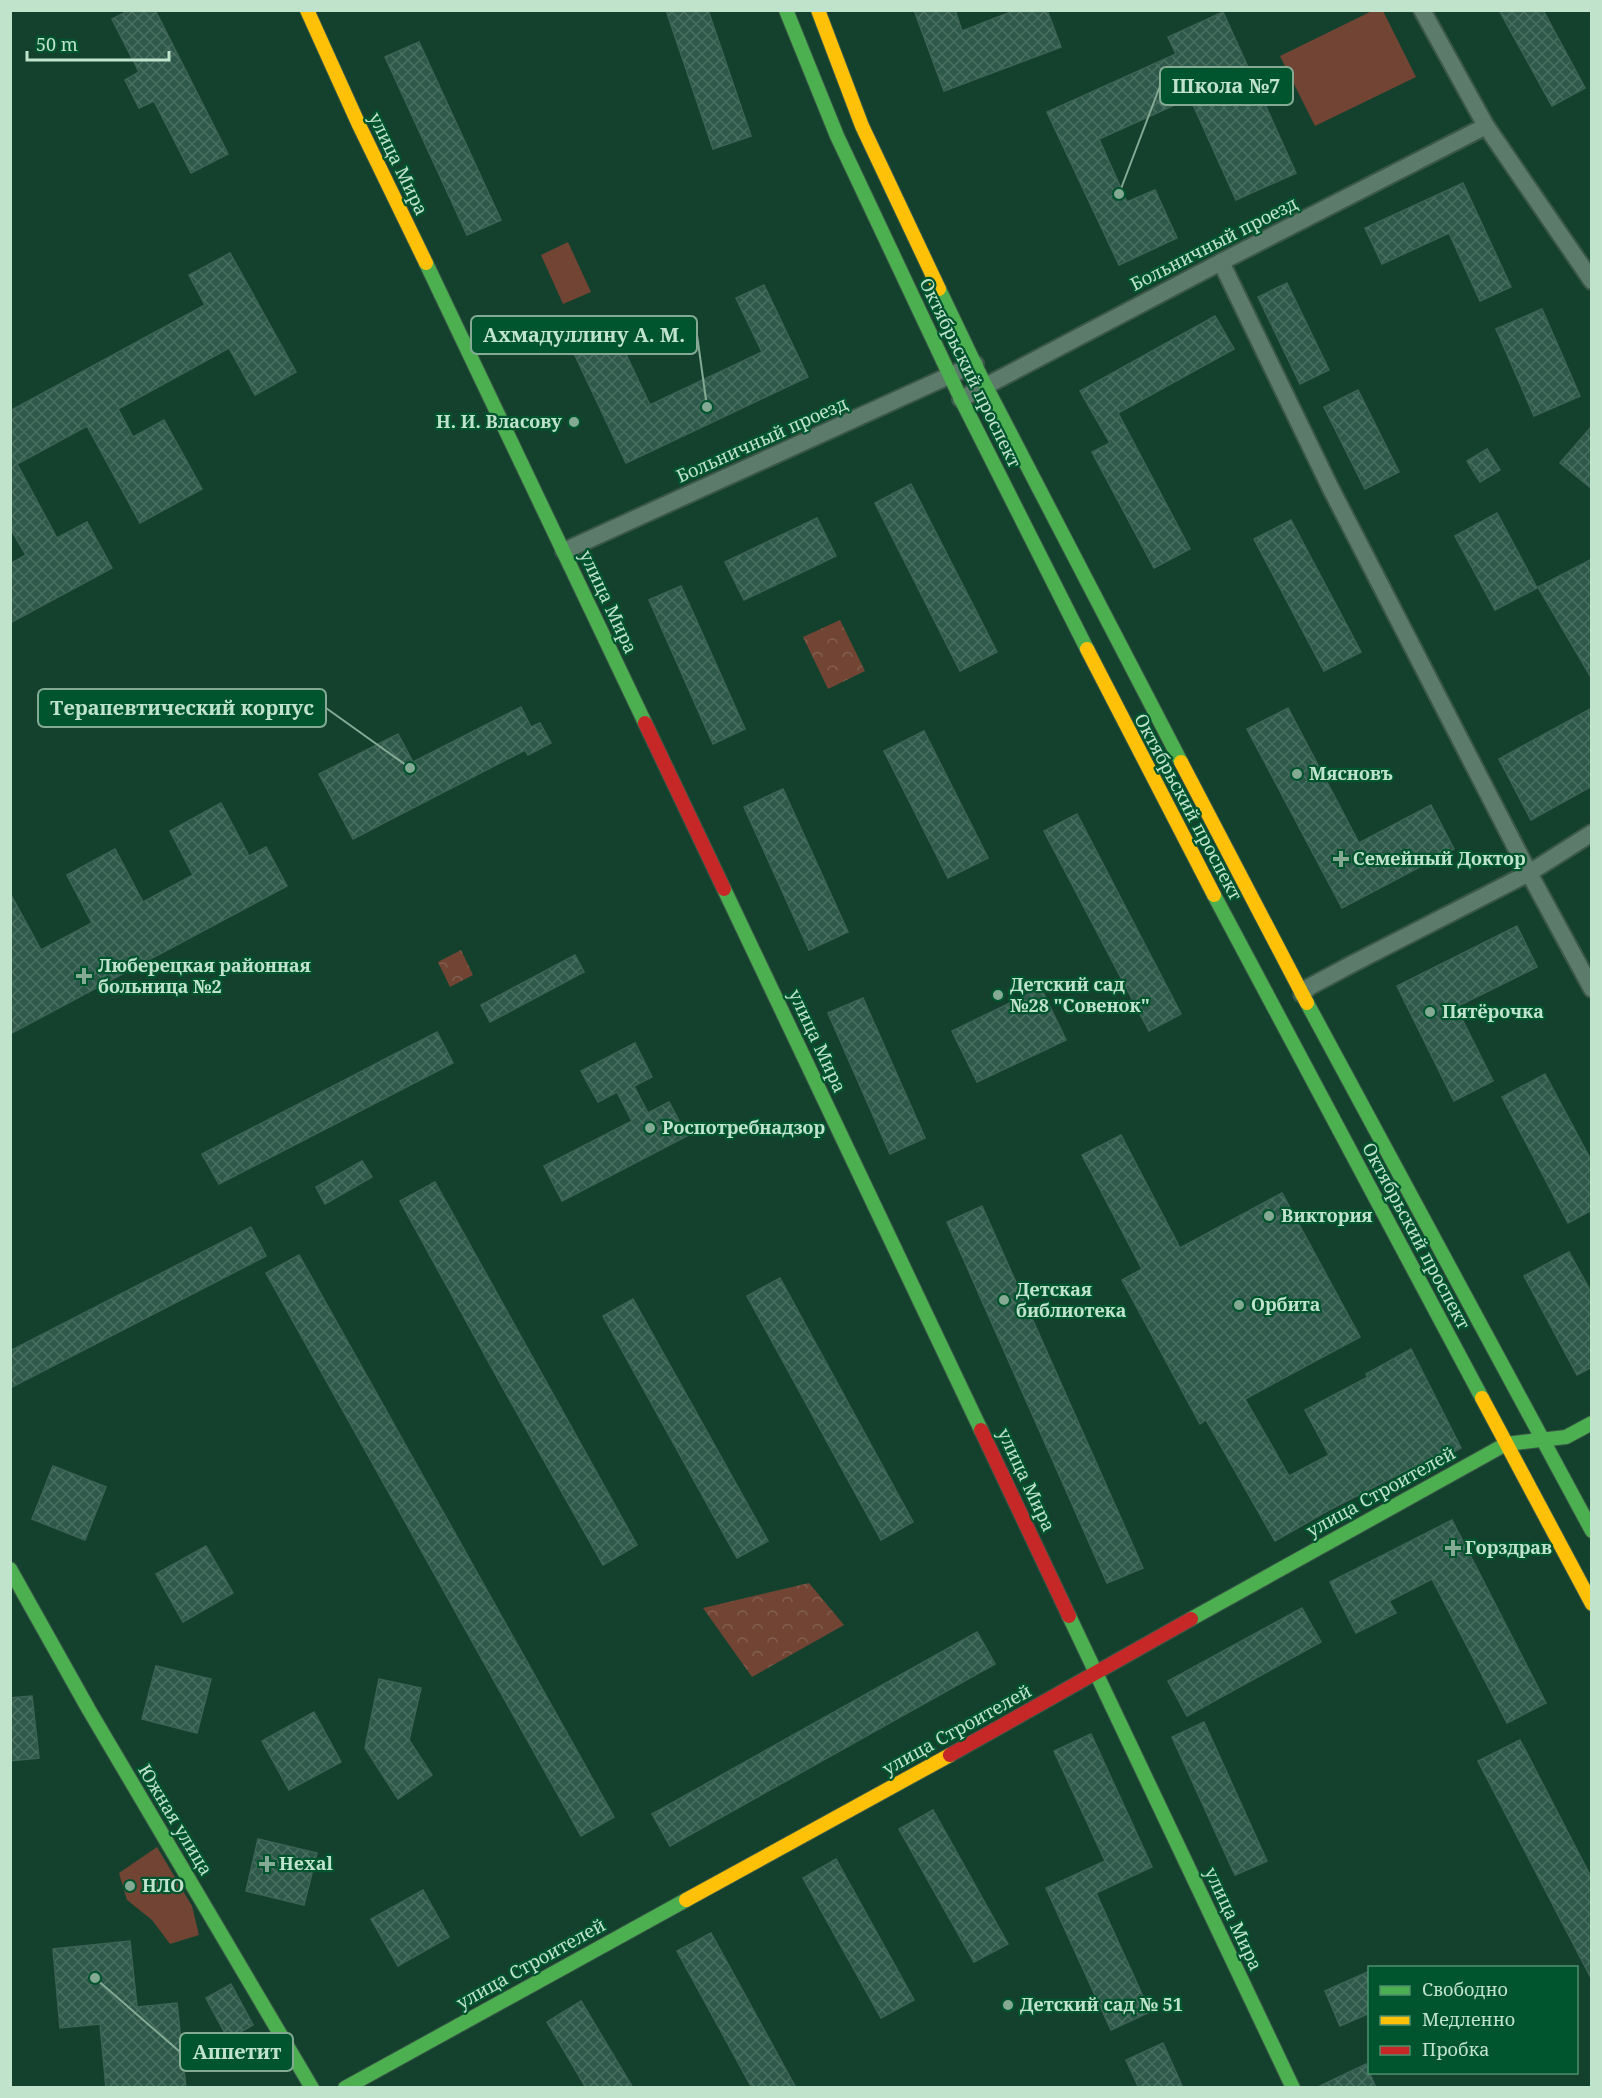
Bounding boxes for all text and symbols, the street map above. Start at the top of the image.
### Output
scale bar [27,24,170,62]
text: 50 m [36,32,78,56]
callout: Школа №7 [1160,67,1293,105]
text: Школа №7 [1172,72,1280,99]
street label: улица Мира [364,108,434,219]
street label: Больничный проезд [1126,190,1301,296]
street label: Октябрьский проспект [914,274,1028,472]
callout: Ахмадуллину А. М. [471,316,697,354]
text: Ахмадуллину А. М. [483,321,685,348]
street label: Больничный проезд [672,391,851,488]
place label: Н. И. Власову [436,409,562,433]
marker: Н. И. Власову [567,415,581,429]
street label: улица Мира [575,546,643,657]
callout: Терапевтический корпус [38,689,326,727]
text: Терапевтический корпус [50,694,314,721]
street label: Октябрьский проспект [1129,709,1249,904]
place label: Мясновъ [1309,761,1393,785]
marker: Мясновъ [1290,767,1304,781]
place label: Семейный Доктор [1353,846,1526,870]
marker: Семейный Доктор [1334,852,1348,866]
place label: Люберецкая районная больница №2 [98,953,311,998]
marker: Люберецкая районная больница №2 [75,967,93,985]
place label: Детский сад №28 "Совенок" [1010,972,1150,1017]
street label: улица Мира [784,985,852,1096]
marker: Детский сад №28 "Совенок" [991,988,1005,1002]
place label: Пятёрочка [1442,999,1544,1023]
marker: Пятёрочка [1423,1005,1437,1019]
place label: Роспотребнадзор [662,1115,825,1139]
marker: Роспотребнадзор [643,1121,657,1135]
street label: Октябрьский проспект [1357,1138,1477,1333]
place label: Виктория [1281,1203,1373,1227]
marker: Виктория [1262,1209,1276,1223]
place label: Детская библиотека [1016,1277,1127,1322]
place label: Орбита [1251,1292,1321,1316]
marker: Детская библиотека [997,1293,1011,1307]
marker: Орбита [1232,1298,1246,1312]
street label: улица Мира [993,1424,1061,1535]
street label: улица Строителей [1302,1440,1459,1542]
place label: Горздрав [1465,1535,1552,1559]
marker: Горздрав [1446,1541,1460,1555]
street label: улица Строителей [878,1678,1035,1780]
street label: Южная улица [133,1759,218,1879]
place label: Hexal [279,1851,333,1875]
marker: Hexal [260,1857,274,1871]
street label: улица Мира [1200,1863,1268,1974]
place label: НЛО [142,1873,184,1897]
marker: НЛО [123,1879,137,1893]
street label: улица Строителей [452,1912,609,2014]
legend [1368,1966,1578,2074]
text: Свободно [1422,1977,1508,2001]
place label: Детский сад № 51 [1020,1992,1183,2016]
marker: Детский сад № 51 [1001,1998,1015,2012]
text: Медленно [1422,2007,1515,2031]
callout: Аппетит [180,2033,293,2071]
text: Пробка [1422,2037,1489,2061]
text: Аппетит [193,2038,281,2065]

